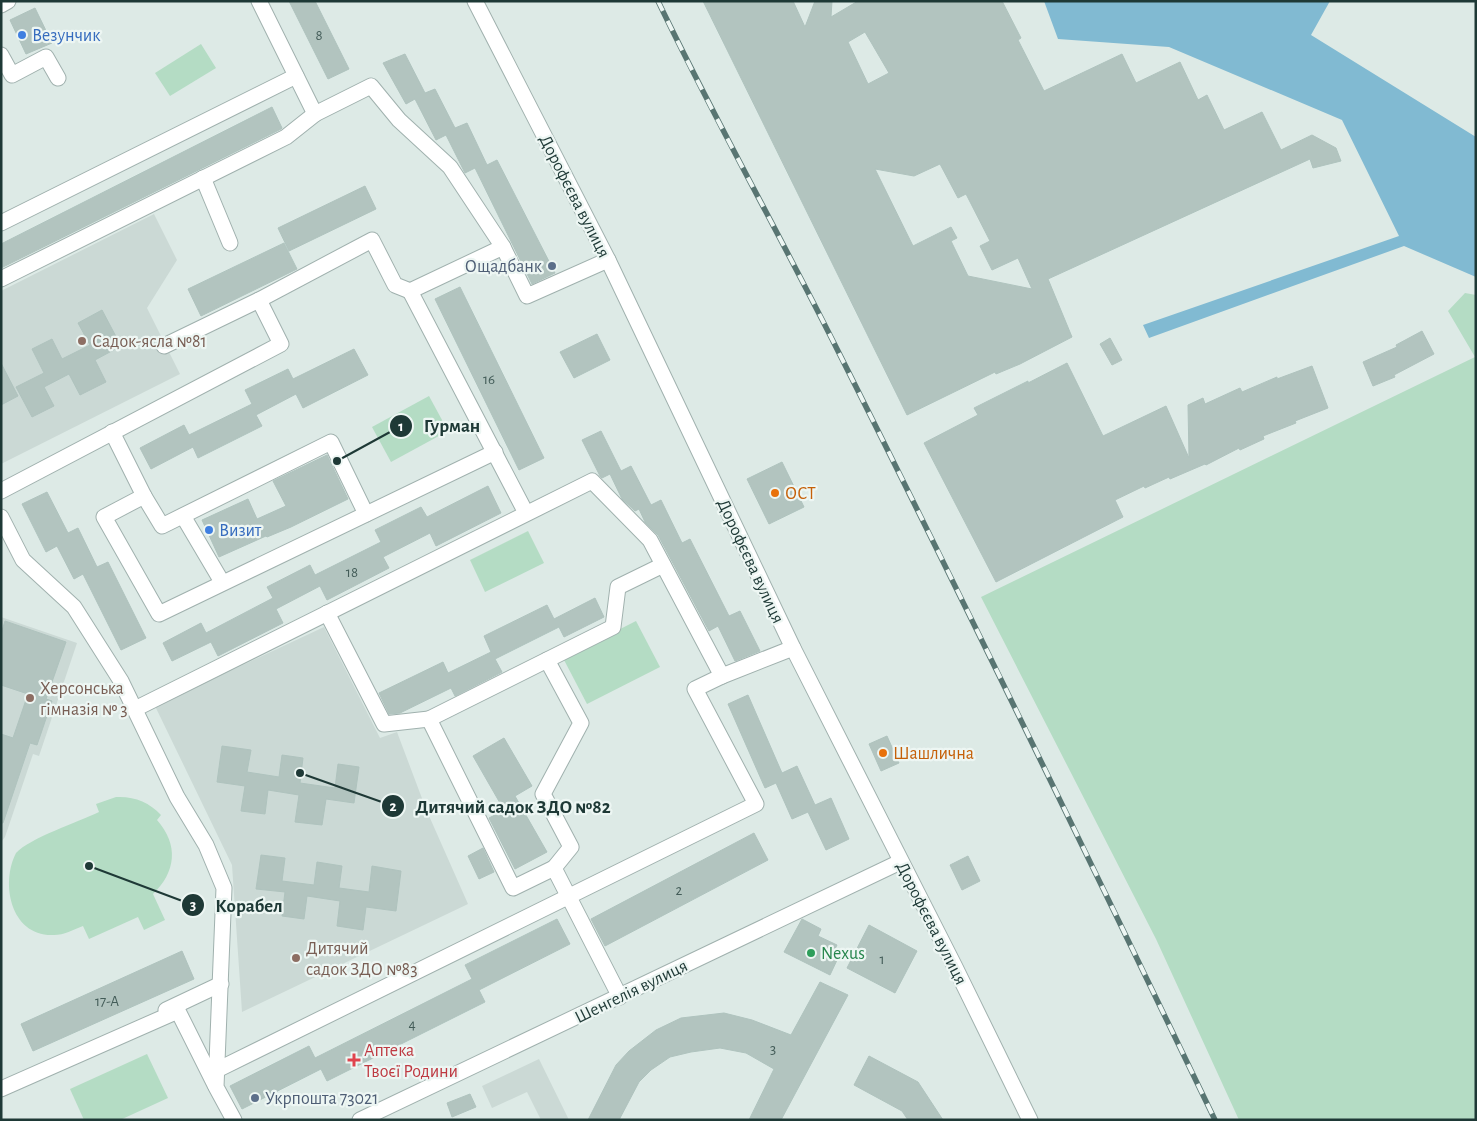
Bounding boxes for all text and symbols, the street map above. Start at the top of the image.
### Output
place label: Везунчик [32,27,101,45]
house number: 8 [315,28,323,43]
marker: Везунчик [16,29,28,41]
street label: Дорофєєва вулиця [535,132,613,261]
place label: Ощадбанк [465,257,543,276]
marker: Ощадбанк [546,260,558,272]
place label: Садок-ясла №81 [92,333,207,351]
marker: Садок-ясла №81 [76,335,88,347]
house number: 16 [483,372,495,387]
callout: Гурман [389,409,490,443]
text: Гурман [424,417,480,436]
text: 1 [398,419,404,434]
place label: ОСТ [785,485,816,503]
marker: ОСТ [769,487,781,499]
street label: Дорофєєва вулиця [713,496,787,627]
place label: Визит [219,522,262,540]
marker: Визит [203,524,215,536]
house number: 18 [346,565,358,580]
place label: Херсонська гімназія № 3 [40,680,128,719]
marker: Херсонська гімназія № 3 [24,692,36,704]
place label: Шашлична [893,745,974,763]
marker: Шашлична [877,747,889,759]
callout: Дитячий садок ЗДО №82 [380,789,621,823]
text: Дитячий садок ЗДО №82 [415,798,611,817]
text: 2 [389,799,397,814]
street label: Дорофєєва вулиця [892,859,970,988]
house number: 2 [676,883,683,898]
callout: Корабел [181,888,293,922]
text: Корабел [215,897,283,916]
text: 3 [190,898,196,913]
place label: Дитячий садок ЗДО №83 [306,940,418,979]
place label: Nexus [821,945,865,963]
marker: Nexus [805,947,817,959]
marker: Дитячий садок ЗДО №83 [290,952,302,964]
house number: 1 [879,952,885,967]
street label: Шенгелія вулиця [572,957,691,1027]
house number: 17-А [95,994,119,1009]
house number: 4 [408,1017,416,1032]
place label: Аптека Твоєї Родини [364,1042,458,1081]
house number: 3 [770,1042,776,1057]
marker: Аптека Твоєї Родини [348,1054,360,1066]
place label: Укрпошта 73021 [265,1090,378,1108]
marker: Укрпошта 73021 [249,1092,261,1104]

